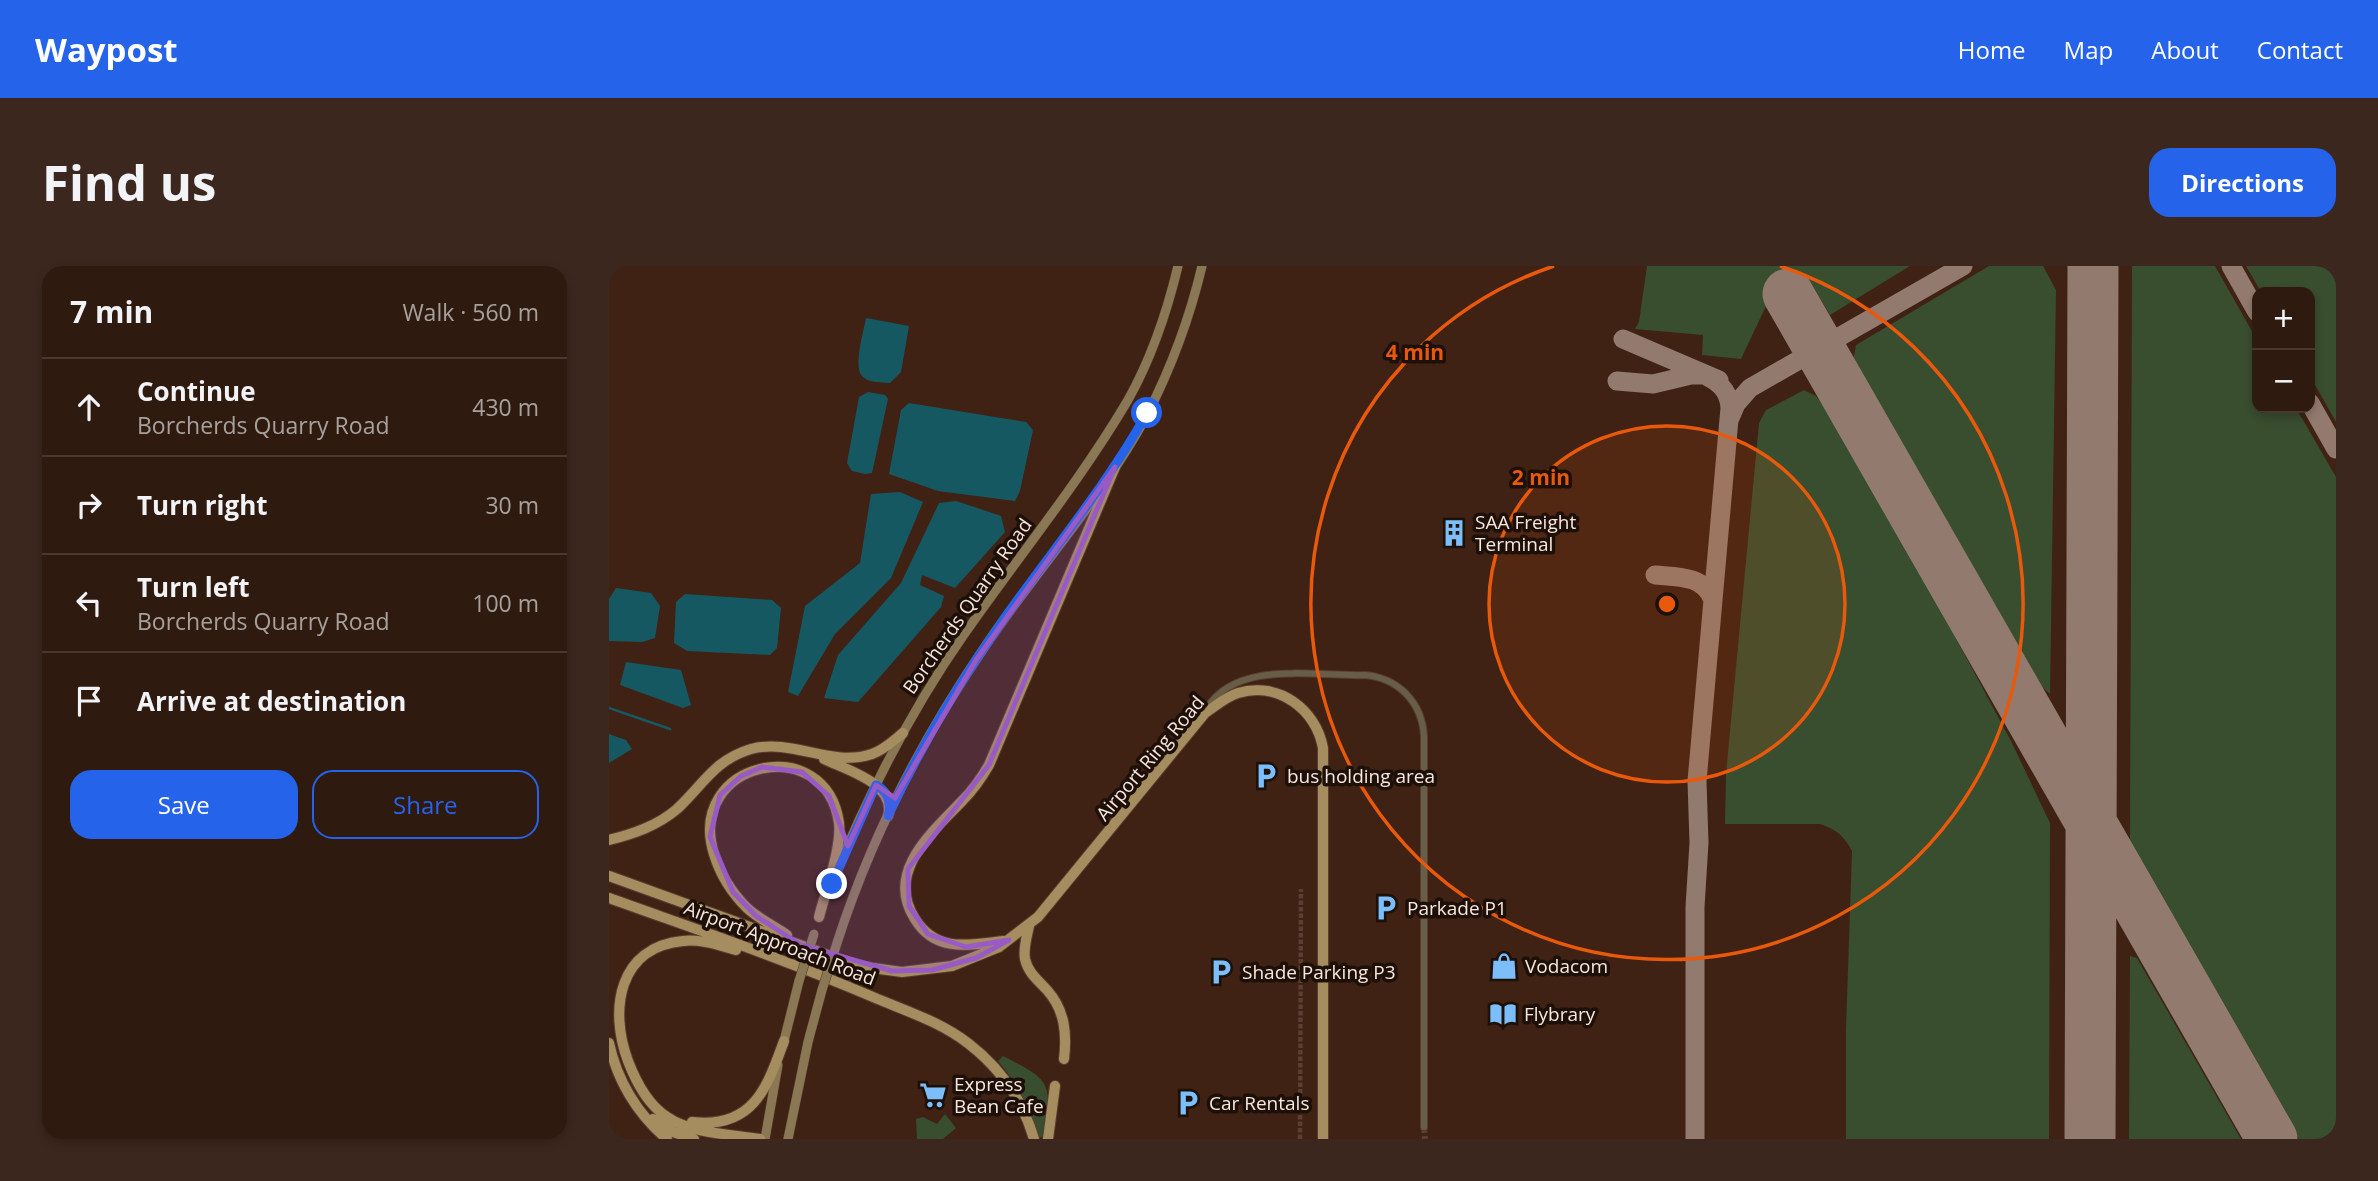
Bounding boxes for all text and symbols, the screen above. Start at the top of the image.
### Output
text: Waypost [35,27,178,72]
text: Home [1958,33,2026,66]
text: Map [2064,33,2113,66]
text: About [2151,33,2219,66]
text: Contact [2257,33,2343,66]
button: Directions [2149,148,2336,217]
text: Find us [42,149,216,215]
map controls [2252,287,2315,413]
button: + [2252,287,2315,350]
text: 7 min [70,291,153,332]
text: Walk · 560 m [402,296,539,328]
text: 4 min [1386,338,1444,366]
button: − [2252,350,2315,413]
text: Continue [137,373,256,409]
icon: ahead [70,388,108,426]
text: 430 m [472,391,539,423]
route start [1131,397,1162,428]
text: Borcherds Quarry Road [137,409,390,441]
text: 2 min [1512,463,1570,491]
icon: right [70,486,108,524]
text: Turn right [137,487,268,523]
text: 30 m [485,489,539,521]
place label: SAA Freight Terminal [1475,509,1576,557]
street label: Borcherds Quarry Road [897,513,1037,699]
building icon: SAA Freight Terminal [1439,518,1469,548]
text: Turn left [137,569,249,605]
icon: left [70,584,108,622]
text: 100 m [472,587,539,619]
centre of rings [1655,592,1679,616]
text: Borcherds Quarry Road [137,605,390,637]
icon: arrive [70,682,108,720]
text: Arrive at destination [137,683,406,719]
street label: Airport Ring Road [1090,690,1210,826]
parking icon: bus holding area [1251,761,1281,791]
place label: bus holding area [1287,763,1435,789]
button: Save [70,770,298,839]
button: Share [312,770,539,839]
route end [816,868,847,899]
parking icon: Parkade P1 [1371,893,1401,923]
street label: Airport Approach Road [681,894,879,992]
place label: Parkade P1 [1407,895,1507,921]
shop icon: Vodacom [1489,951,1519,981]
place label: Vodacom [1525,953,1608,979]
parking icon: Shade Parking P3 [1206,957,1236,987]
place label: Shade Parking P3 [1242,959,1396,985]
library icon: Flybrary [1488,999,1518,1029]
place label: Flybrary [1524,1001,1596,1027]
place label: Express Bean Cafe [954,1071,1044,1119]
supermarket icon: Express Bean Cafe [918,1080,948,1110]
parking icon: Car Rentals [1173,1088,1203,1118]
place label: Car Rentals [1209,1090,1309,1116]

